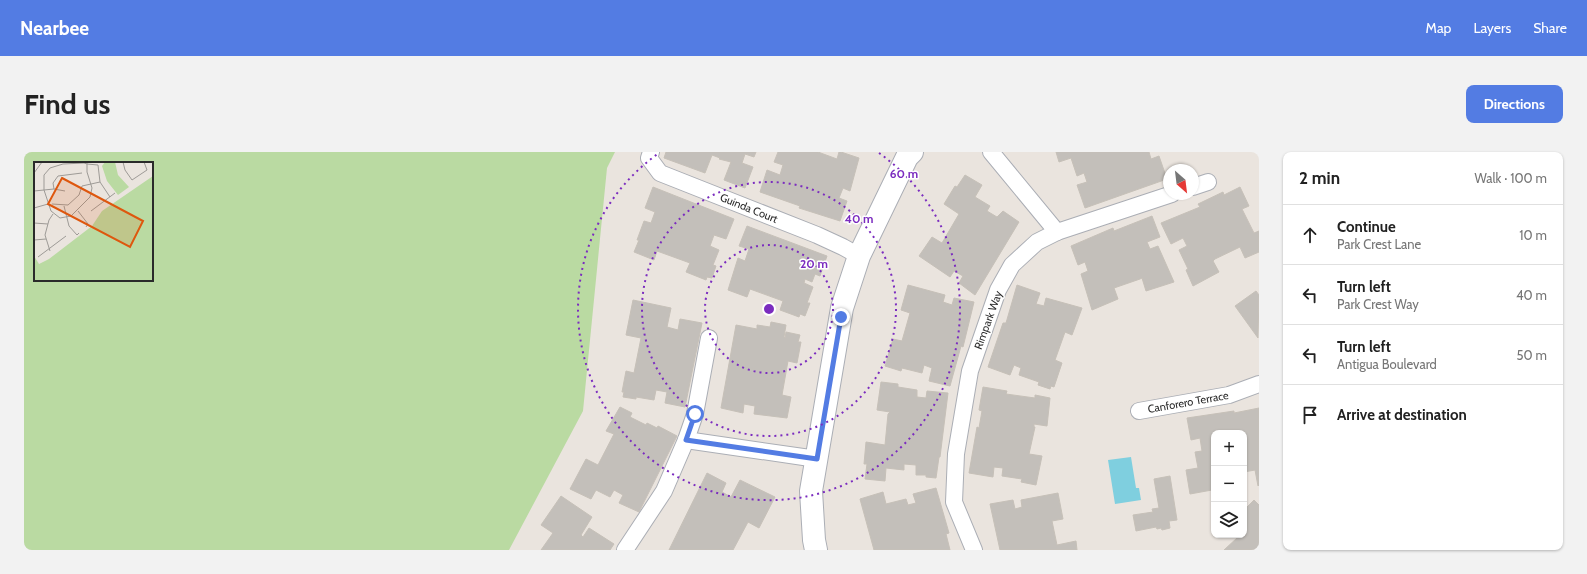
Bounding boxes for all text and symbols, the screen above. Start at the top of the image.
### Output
text: Nearbee [20,17,89,40]
text: Map [1426,19,1451,37]
text: Layers [1473,19,1511,37]
text: Share [1533,19,1567,37]
button: Directions [1466,85,1563,123]
text: Find us [24,87,110,121]
inset map [34,162,153,281]
north arrow [1163,164,1199,200]
text: 60 m [890,166,918,181]
text: 2 min [1299,168,1340,188]
text: Walk · 100 m [1474,170,1547,186]
street label: Guinda Court [718,190,780,226]
text: 40 m [844,211,874,226]
text: Continue [1337,218,1396,236]
icon: ahead [1299,224,1321,246]
text: 10 m [1519,227,1547,243]
text: Park Crest Lane [1337,236,1421,252]
text: 20 m [800,256,828,271]
text: Turn left [1337,278,1391,296]
icon: left [1299,284,1321,306]
text: 40 m [1516,287,1547,303]
street label: Rimpark Way [971,288,1005,351]
text: Park Crest Way [1337,296,1419,312]
centre of rings [762,302,776,316]
route end [832,308,850,326]
text: Turn left [1337,338,1391,356]
icon: left [1299,344,1321,366]
text: 50 m [1517,347,1547,363]
text: Antigua Boulevard [1337,356,1437,372]
street label: Canforero Terrace [1146,388,1230,416]
icon: arrive [1299,404,1321,426]
route start [686,405,704,423]
text: Arrive at destination [1337,406,1467,424]
map controls [1211,430,1247,538]
button: + [1211,430,1247,466]
button: − [1211,466,1247,502]
button: layers [1211,502,1247,538]

